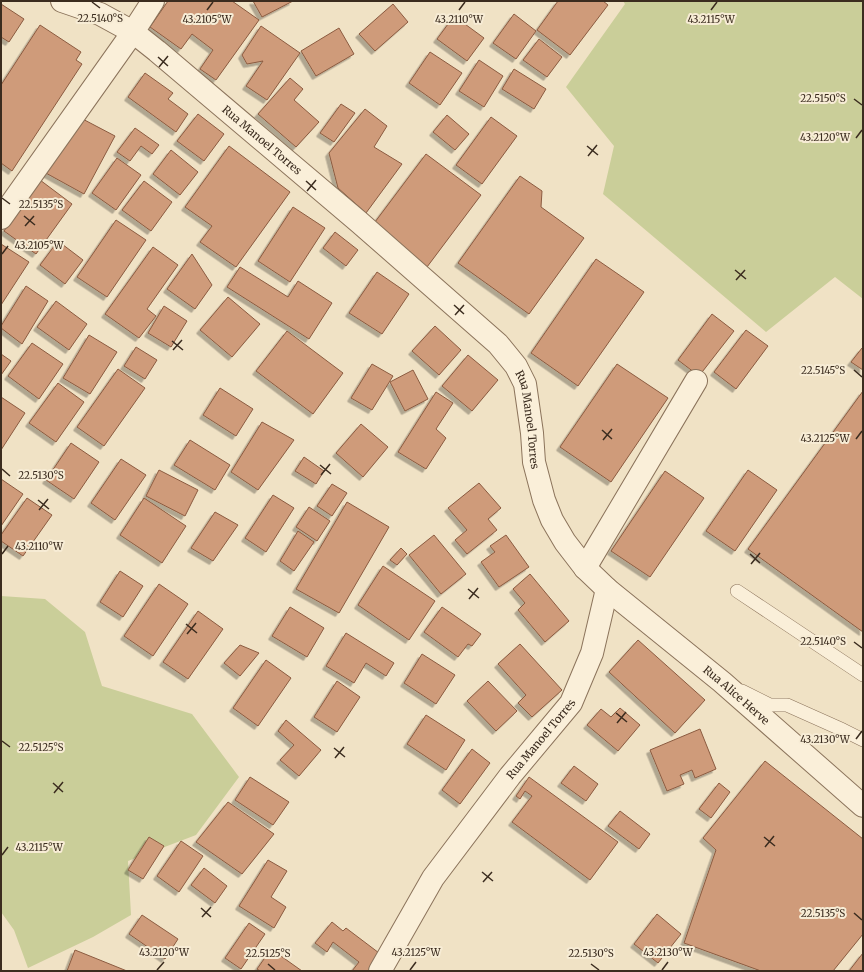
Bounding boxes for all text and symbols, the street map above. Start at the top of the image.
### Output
text: 22.5140°S [77,12,123,25]
text: 43.2105°W [182,13,233,26]
text: 43.2110°W [435,13,484,26]
text: 43.2115°W [687,13,736,26]
text: 22.5150°S [800,92,846,105]
street label: Rua Manoel Torres [219,102,305,178]
text: 43.2120°W [800,131,851,144]
text: 22.5135°S [19,198,63,211]
text: 43.2105°W [14,239,65,252]
text: 22.5145°S [801,364,845,377]
street label: Rua Manoel Torres [512,368,543,471]
text: 43.2125°W [801,432,850,445]
text: 22.5130°S [18,469,64,482]
text: 43.2110°W [15,540,64,553]
text: 22.5140°S [800,635,846,648]
street label: Rua Alice Herve [700,663,773,728]
street label: Rua Manoel Torres [503,697,579,782]
text: 43.2130°W [800,733,851,746]
text: 22.5125°S [19,741,63,754]
text: 43.2115°W [15,841,64,854]
text: 22.5135°S [801,907,845,920]
text: 43.2120°W [139,946,190,959]
text: 43.2125°W [392,946,441,959]
text: 43.2130°W [643,946,694,959]
text: 22.5125°S [246,947,290,960]
text: 22.5130°S [568,947,614,960]

